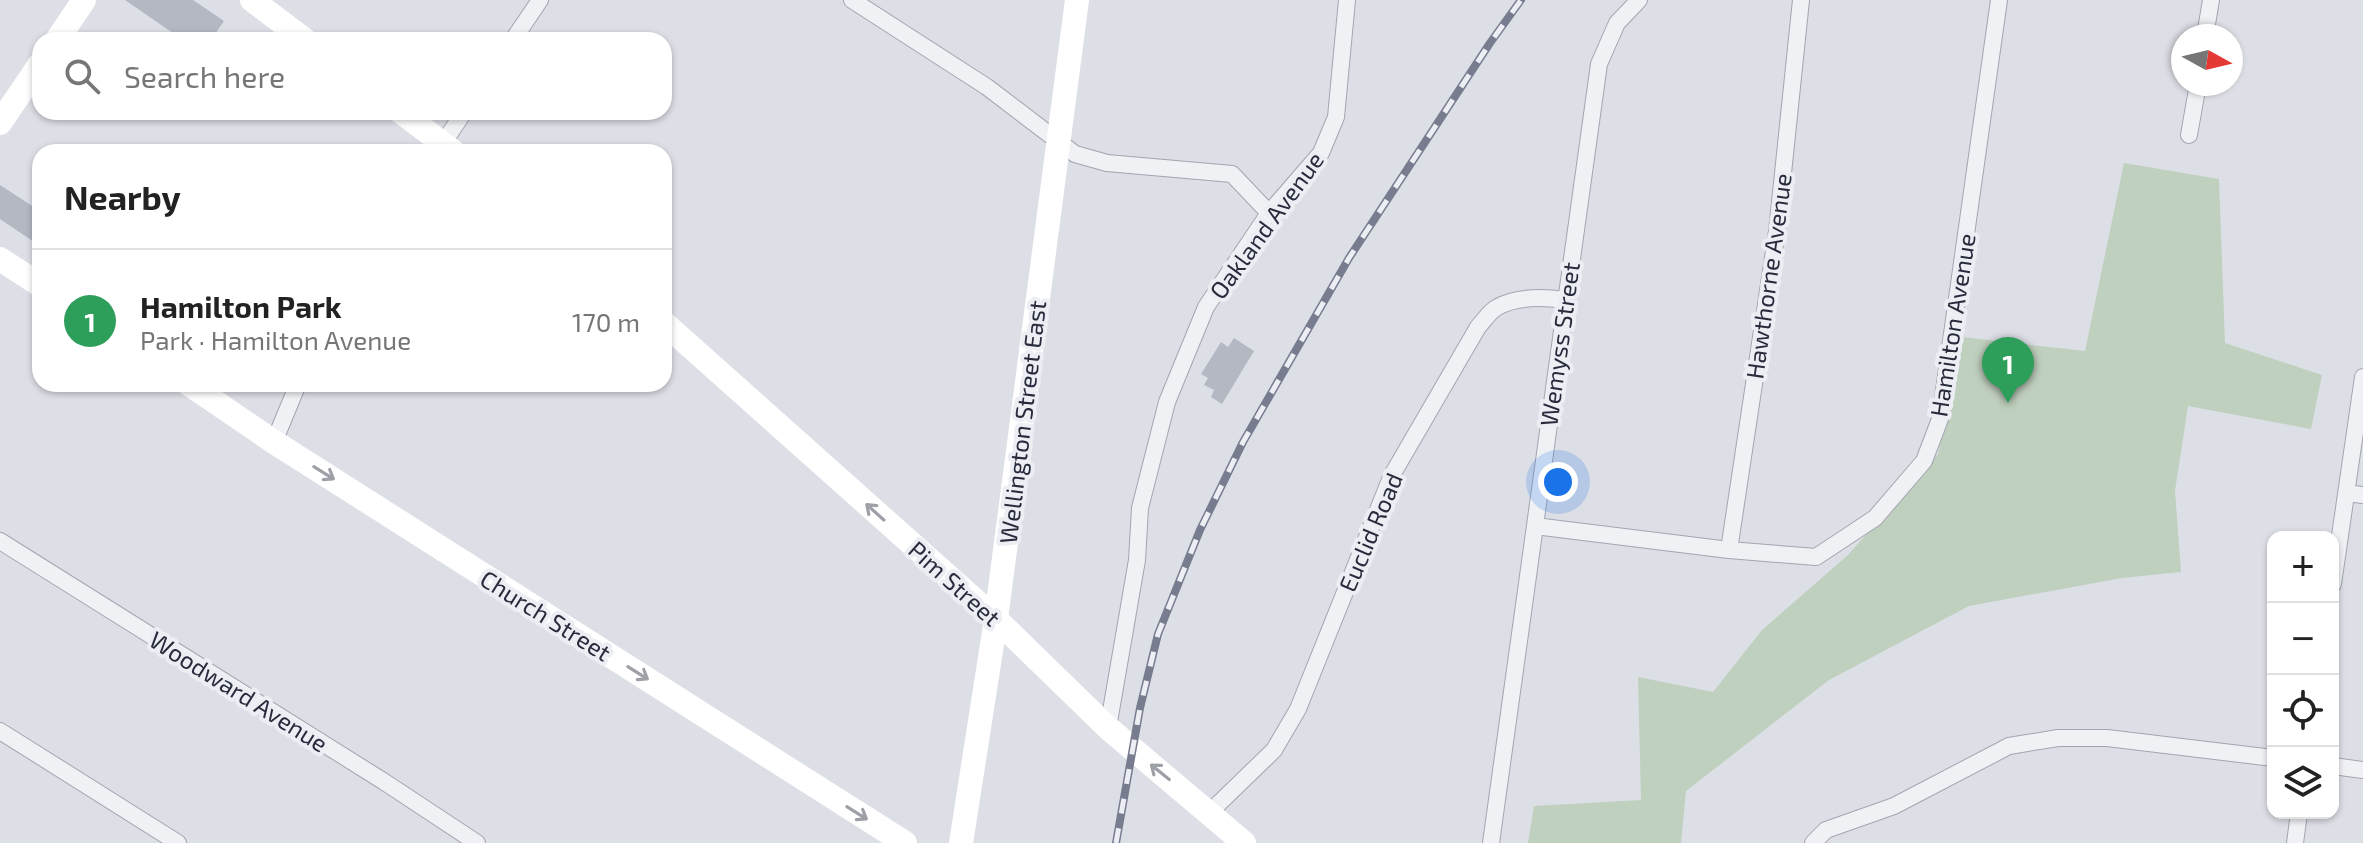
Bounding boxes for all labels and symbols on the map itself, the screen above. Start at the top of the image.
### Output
north arrow [2171,24,2243,96]
street label: Oakland Avenue [1203,146,1329,304]
street label: Hawthorne Avenue [1739,171,1797,381]
street label: Hamilton Avenue [1923,231,1981,419]
street label: Wemyss Street [1533,260,1585,428]
street label: Wellington Street East [993,299,1051,545]
pin: 1 [1982,337,2034,403]
your location [1538,462,1578,502]
one-way arrow [312,466,335,482]
street label: Euclid Road [1332,468,1408,596]
one-way arrow [866,503,886,521]
street label: Pim Street [903,534,1007,632]
street label: Church Street [475,563,617,667]
street label: Woodward Avenue [145,625,333,757]
one-way arrow [626,666,649,682]
one-way arrow [1150,763,1171,781]
one-way arrow [845,805,868,821]

